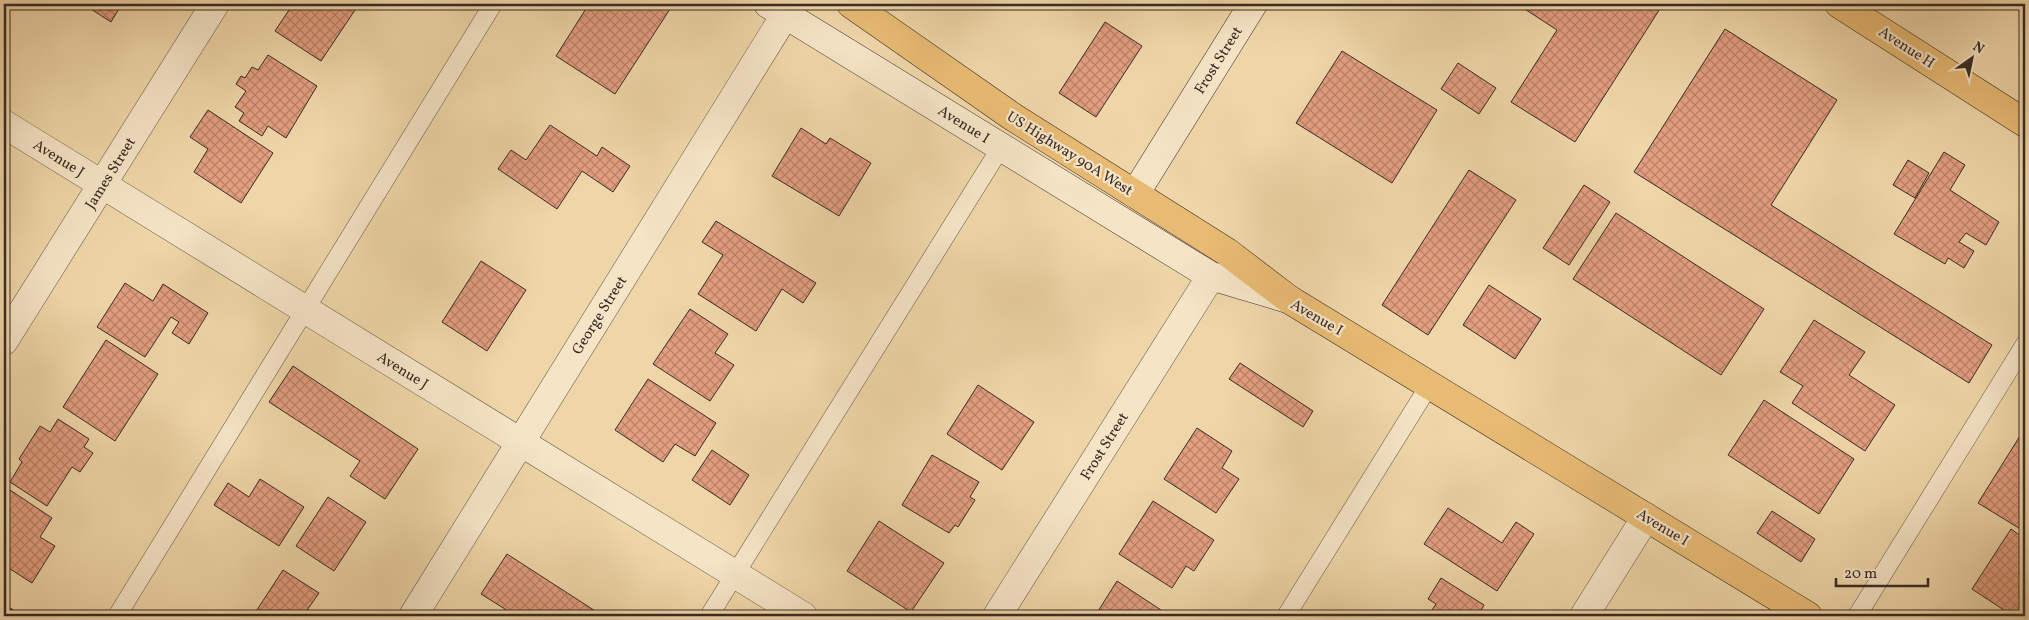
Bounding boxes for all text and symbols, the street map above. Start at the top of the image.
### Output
street label: Avenue H [1874,22,1938,74]
street label: Frost Street [1190,23,1248,99]
north arrow [1946,32,1996,82]
text: N [1969,38,1988,59]
street label: Avenue I [933,101,993,149]
street label: US Highway 90A West [1002,107,1136,202]
street label: James Street [81,134,142,214]
street label: Avenue J [28,135,88,183]
street label: George Street [568,272,633,359]
street label: Avenue I [1286,295,1346,342]
street label: Avenue J [372,347,432,395]
street label: Frost Street [1076,409,1134,485]
street label: Avenue I [1632,505,1692,552]
scale bar [1836,555,1929,587]
text: 20 m [1844,564,1877,585]

